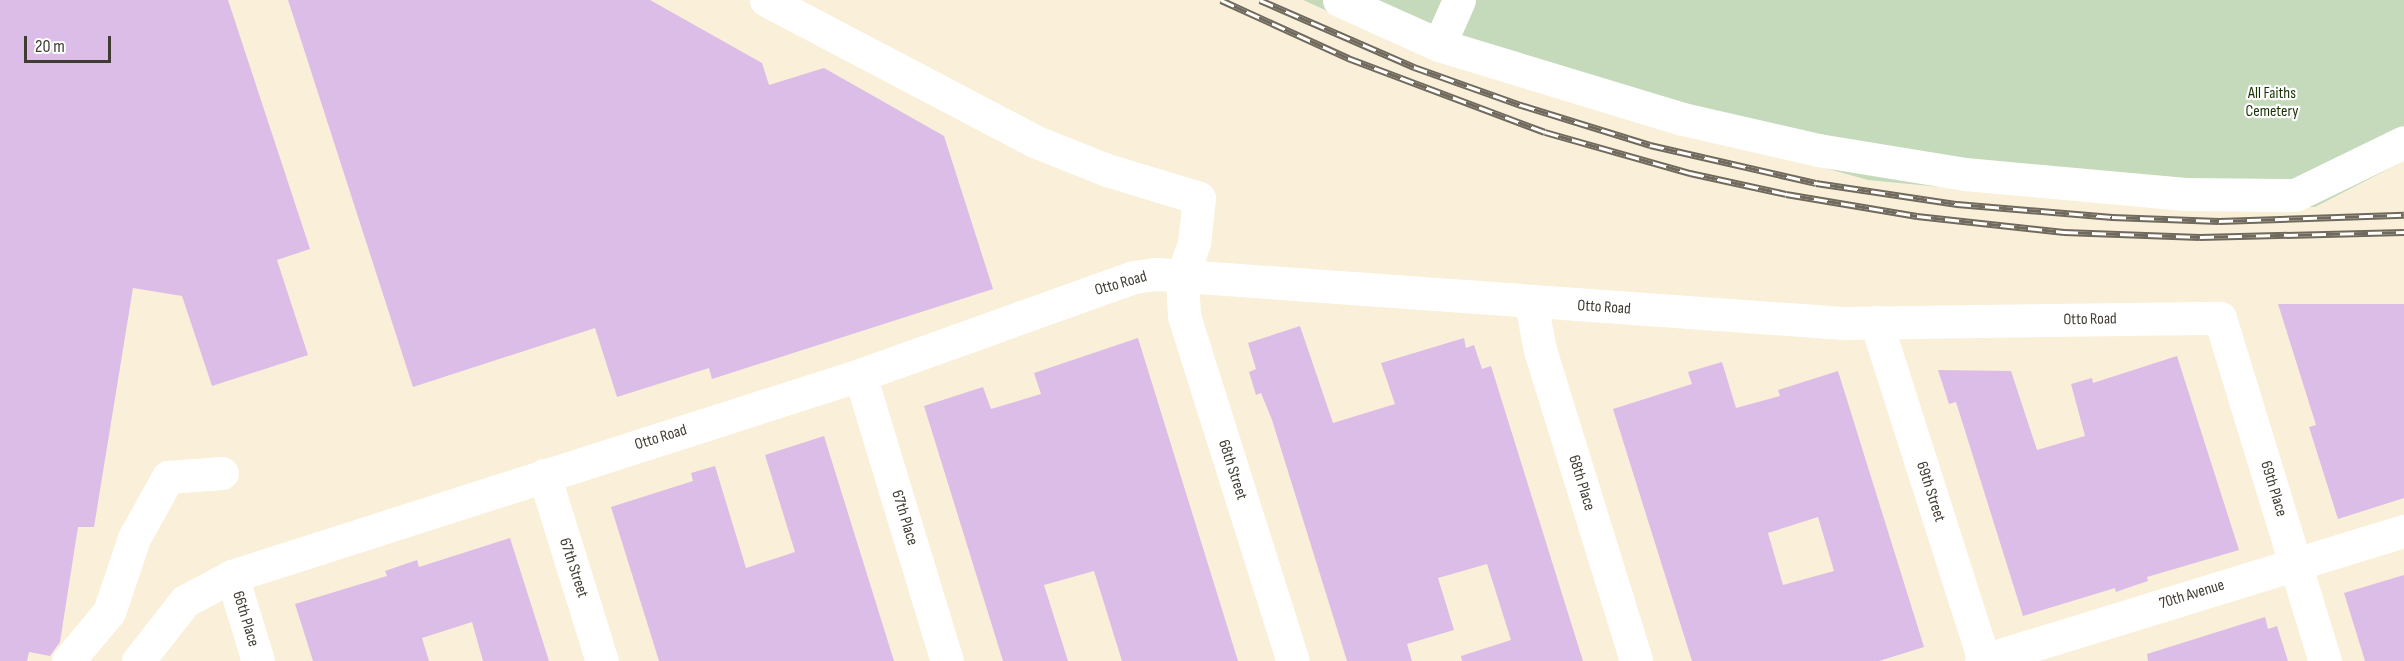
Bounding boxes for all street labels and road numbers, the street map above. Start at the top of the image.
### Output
street label: Otto Road [1093,267,1149,301]
street label: Otto Road [1577,297,1631,319]
street label: Otto Road [2063,310,2117,330]
street label: Otto Road [633,421,689,455]
street label: 68th Street [1213,438,1251,502]
street label: 68th Place [1563,453,1599,513]
street label: 69th Street [1911,459,1949,525]
street label: 69th Place [2255,459,2291,519]
street label: 67th Place [887,488,921,548]
street label: 67th Street [554,536,592,600]
street label: 70th Avenue [2157,576,2227,614]
street label: 66th Place [227,589,263,649]

